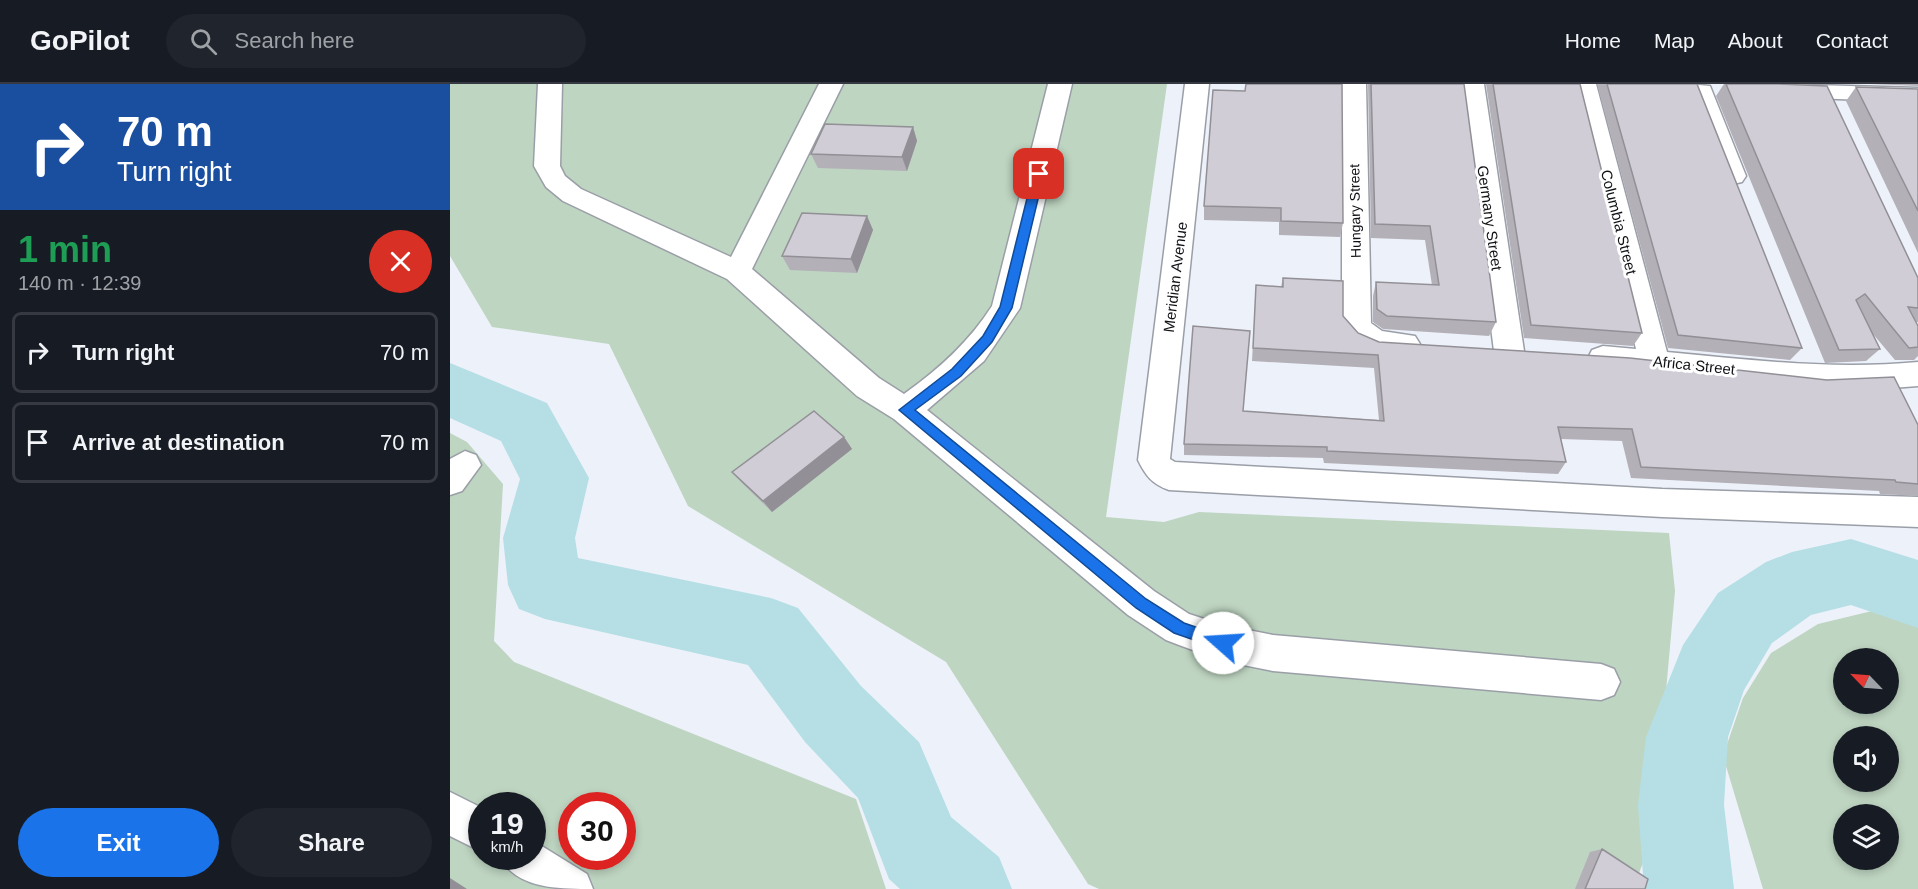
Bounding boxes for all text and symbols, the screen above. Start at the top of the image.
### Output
search box [166,14,586,68]
text: GoPilot [30,25,130,56]
icon: search [187,25,220,58]
text: Search here [235,28,354,53]
text: Home [1565,29,1621,52]
text: Map [1654,29,1695,52]
text: About [1728,29,1783,52]
text: Contact [1816,29,1888,52]
icon: right [18,108,96,186]
text: 70 m [117,108,213,155]
pin [1013,148,1064,199]
text: Turn right [117,157,232,187]
icon: arrive [1022,157,1055,190]
street label: Hungary Street [1346,164,1364,258]
street label: Germany Street [1474,164,1506,272]
street label: Columbia Street [1598,168,1640,277]
street label: Meridian Avenue [1160,221,1190,333]
text: 1 min [18,229,112,270]
button: close [369,230,432,293]
text: 140 m · 12:39 [18,272,141,294]
icon: right [21,336,54,369]
text: Turn right [72,340,174,365]
text: 70 m [380,340,429,365]
street label: Africa Street [1652,352,1737,378]
icon: arrive [21,426,54,459]
text: Arrive at destination [72,430,285,455]
text: 70 m [380,430,429,455]
position arrow [1191,611,1255,675]
north arrow [1833,648,1899,714]
map controls [1833,648,1899,870]
button: sound [1833,726,1899,792]
speed limit sign: 30 [558,792,636,870]
button: layers [1833,804,1899,870]
text: 19 [490,807,524,840]
button: Exit [18,808,219,877]
button: Share [231,808,432,877]
text: km/h [491,838,523,855]

